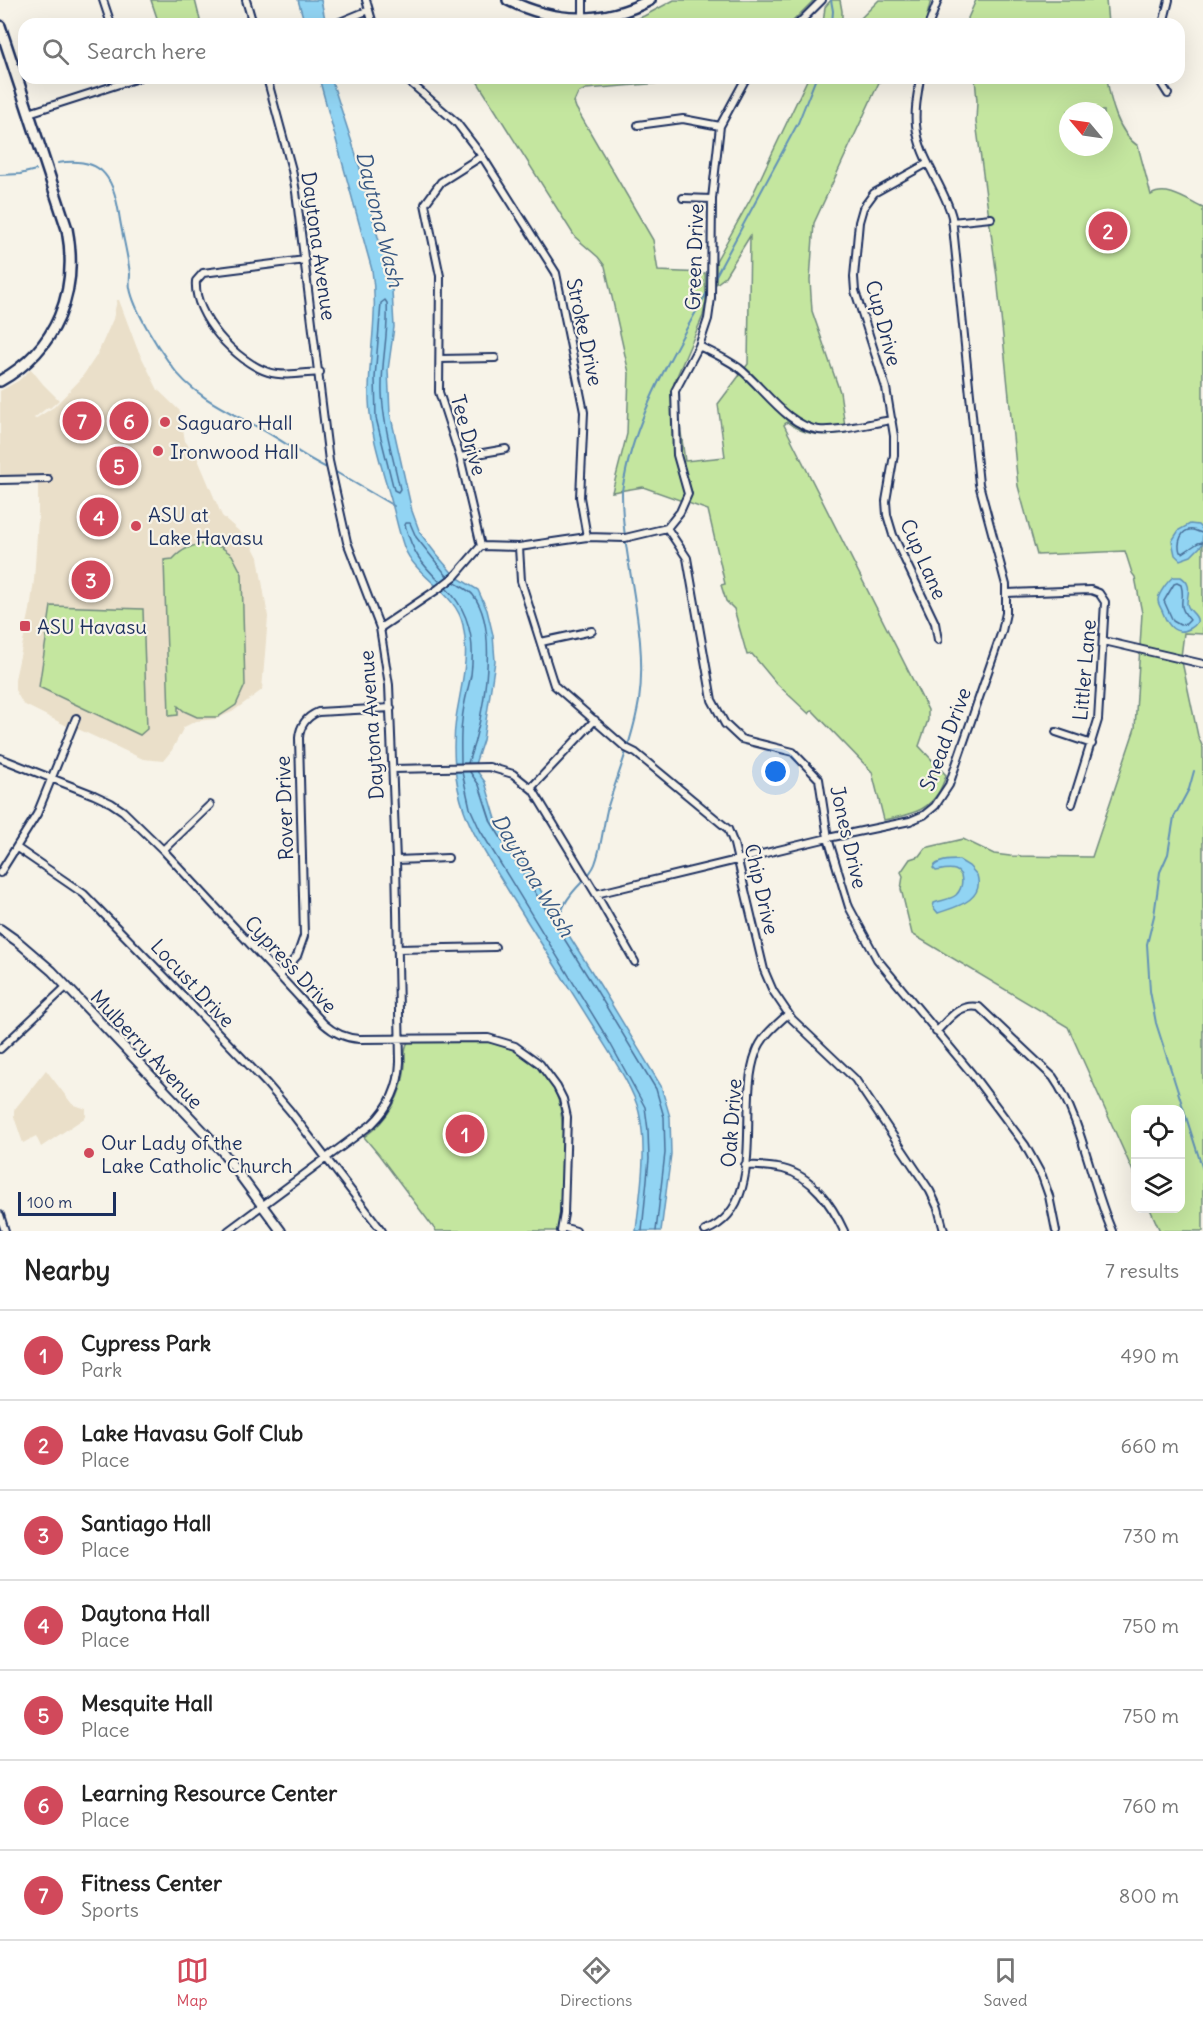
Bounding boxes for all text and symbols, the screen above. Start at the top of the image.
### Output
search box [18,18,1185,84]
icon: search [39,35,72,68]
text: Search here [87,37,206,65]
north arrow [1059,102,1113,156]
water label: Daytona Wash [350,148,410,290]
street label: Daytona Avenue [296,170,342,322]
street label: Green Drive [680,203,708,311]
pin: 2 [1088,208,1128,254]
street label: Stroke Drive [561,276,609,388]
street label: Cup Drive [861,277,907,369]
street label: Tee Drive [446,392,492,478]
pin: 7 [62,398,101,444]
pin: 6 [110,398,148,444]
place label: Saguaro Hall [177,410,292,435]
marker: Saguaro Hall [158,415,172,429]
place label: Ironwood Hall [170,439,299,464]
pin: 5 [100,444,138,488]
marker: Ironwood Hall [151,444,165,458]
pin: 4 [80,494,118,540]
place label: ASU at Lake Havasu [148,502,263,550]
street label: Cup Lane [895,515,953,603]
marker: ASU at Lake Havasu [129,519,143,533]
pin: 3 [72,558,110,602]
place label: ASU Havasu [37,614,147,639]
street label: Littler Lane [1067,618,1101,722]
marker: ASU Havasu [18,619,32,633]
street label: Daytona Avenue [353,649,389,801]
street label: Snead Drive [914,684,976,794]
street label: Rover Drive [270,755,298,861]
your location [761,757,790,786]
street label: Jones Drive [825,783,873,891]
water label: Daytona Wash [486,809,581,942]
street label: Chip Drive [739,841,785,937]
street label: Cypress Drive [239,910,343,1018]
street label: Locust Drive [146,934,240,1032]
street label: Mulberry Avenue [85,984,209,1114]
street label: Oak Drive [715,1078,747,1168]
map controls [1131,1105,1185,1213]
button: locate [1131,1105,1185,1159]
pin: 1 [446,1112,484,1156]
place label: Our Lady of the Lake Catholic Church [101,1130,293,1178]
marker: Our Lady of the Lake Catholic Church [82,1146,96,1160]
button: layers [1131,1159,1185,1213]
scale bar [18,1189,116,1216]
text: 100 m [27,1192,72,1212]
text: Nearby [24,1254,110,1287]
text: 7 results [1105,1258,1179,1283]
text: Cypress Park [81,1329,211,1357]
text: 1 [40,1343,47,1368]
text: 490 m [1120,1343,1179,1368]
text: Park [81,1357,122,1382]
text: Lake Havasu Golf Club [81,1419,303,1447]
text: 2 [38,1433,49,1458]
text: 660 m [1120,1433,1179,1458]
text: Place [81,1447,129,1472]
text: Santiago Hall [81,1509,211,1537]
text: 3 [38,1523,49,1548]
text: 730 m [1122,1523,1179,1548]
text: Place [81,1537,129,1562]
text: Daytona Hall [81,1599,210,1627]
text: 4 [38,1613,49,1638]
text: 750 m [1122,1613,1179,1638]
text: Place [81,1627,129,1652]
text: Mesquite Hall [81,1689,213,1717]
text: 5 [38,1703,49,1728]
text: 750 m [1122,1703,1179,1728]
text: Place [81,1717,129,1742]
text: Learning Resource Center [81,1779,337,1807]
text: 6 [38,1793,49,1818]
text: 760 m [1122,1793,1179,1818]
text: Place [81,1807,129,1832]
text: Fitness Center [81,1869,222,1897]
text: 7 [39,1883,48,1908]
text: 800 m [1119,1883,1179,1908]
text: Sports [81,1897,139,1922]
tab: Map [176,1954,209,2010]
tab: Directions [560,1954,632,2010]
tab: Saved [984,1954,1027,2010]

